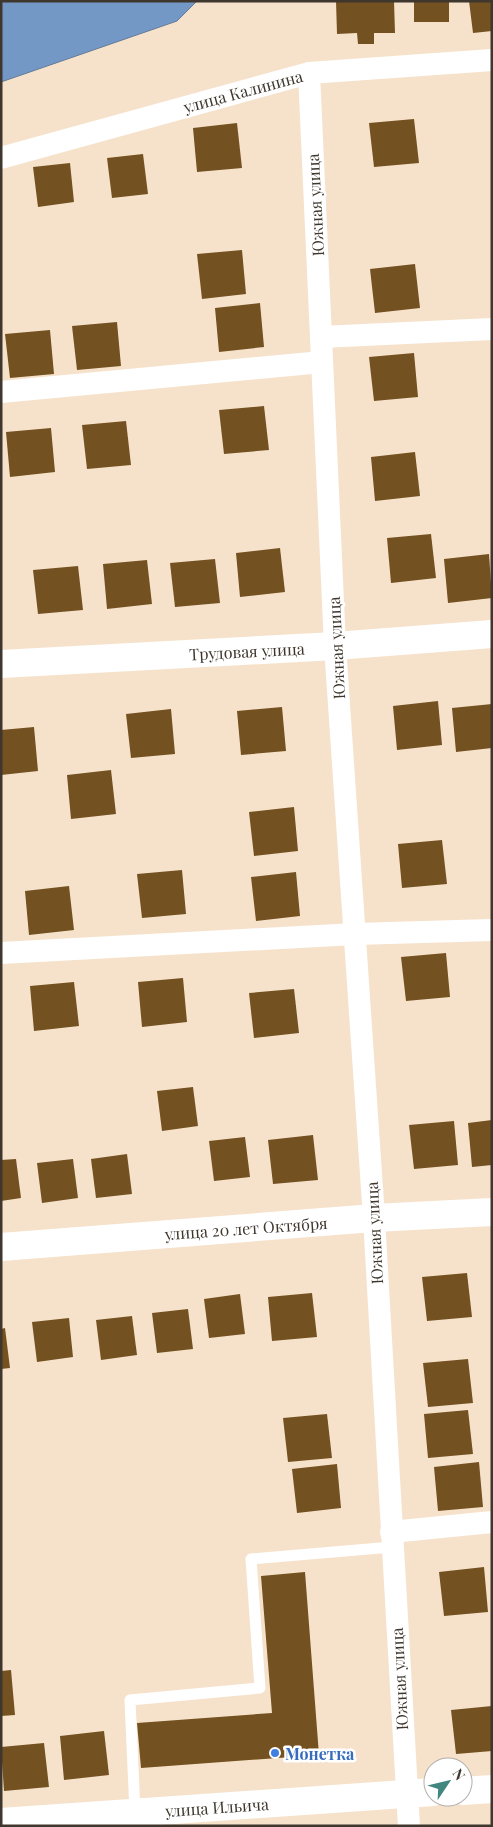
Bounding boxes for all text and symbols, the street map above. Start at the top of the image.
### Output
street label: улица Калинина [180,65,305,117]
street label: Южная улица [302,153,328,257]
street label: Южная улица [323,596,349,700]
street label: Трудовая улица [189,637,305,665]
street label: Южная улица [361,1181,387,1285]
street label: улица 20 лет Октября [163,1212,328,1244]
street label: Южная улица [386,1627,412,1731]
place label: Монетка [285,1743,355,1764]
marker: Монетка [269,1747,281,1759]
north arrow [423,1757,473,1807]
text: N [448,1765,470,1784]
street label: улица Ильича [163,1793,270,1821]

